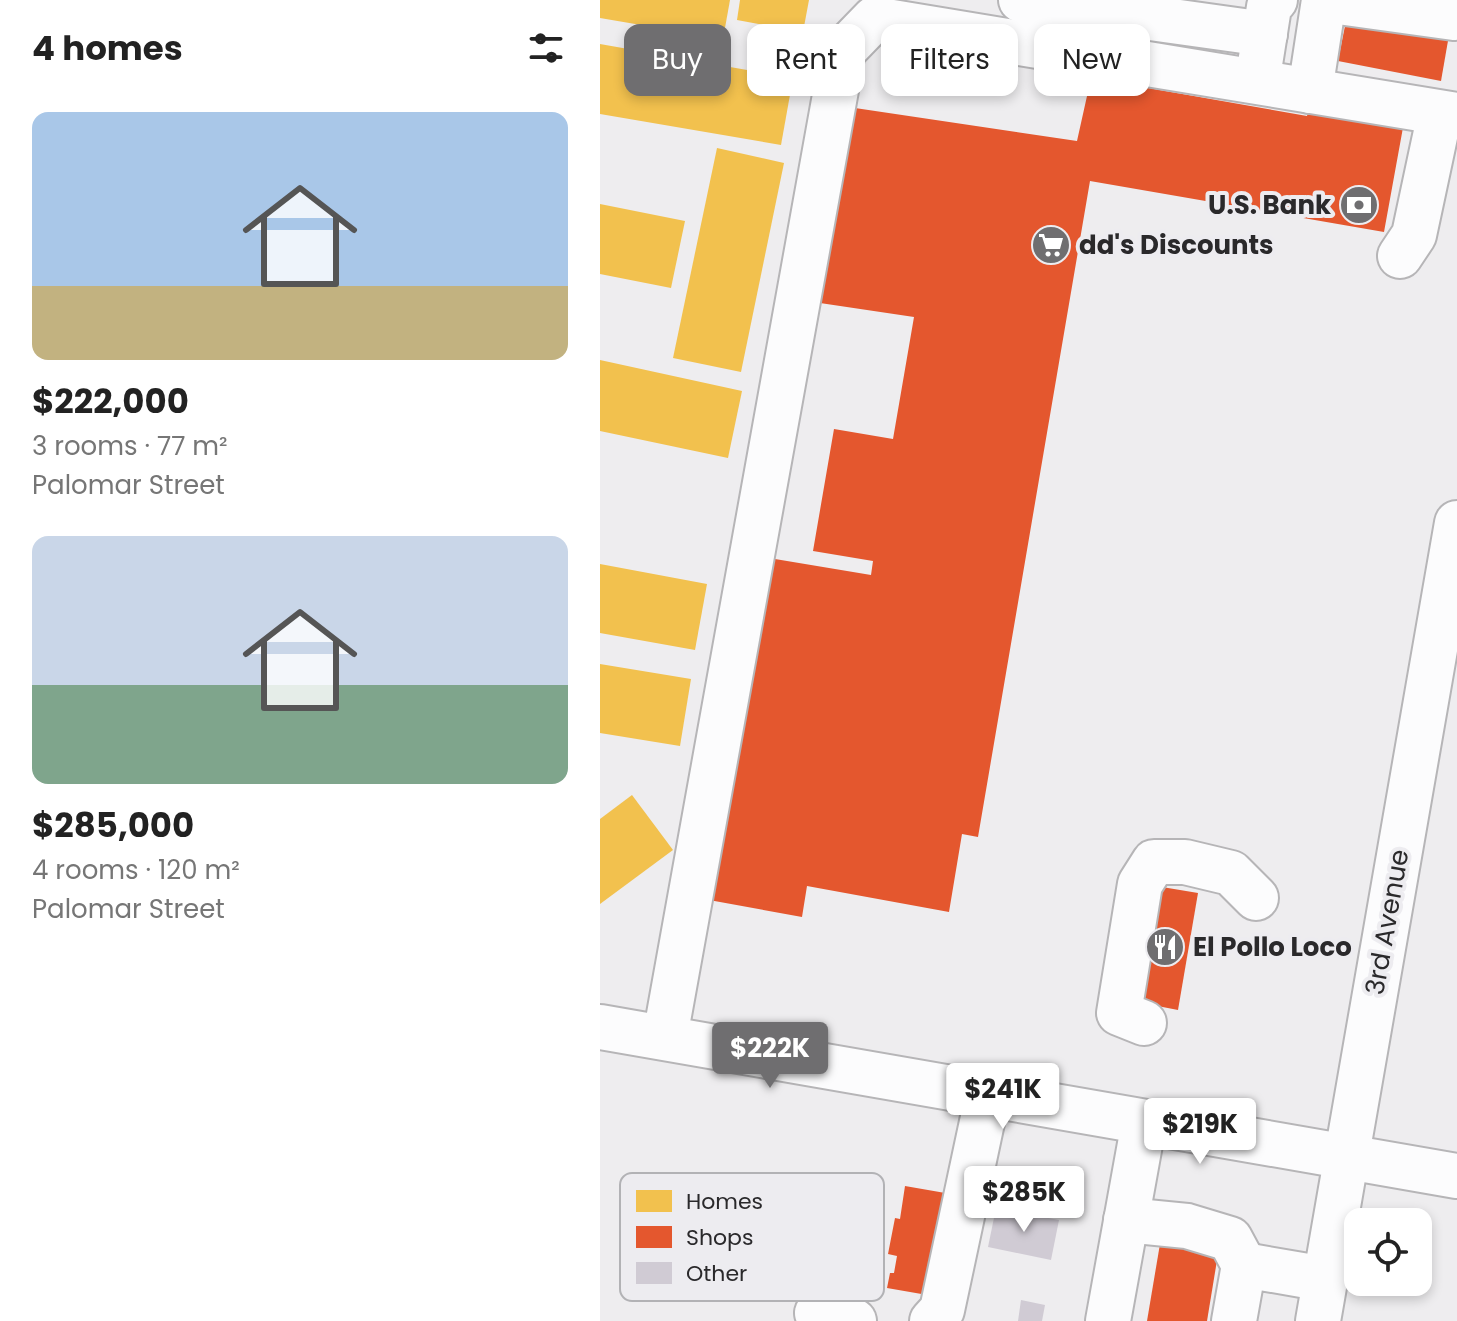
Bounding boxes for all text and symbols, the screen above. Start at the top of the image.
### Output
text: 4 homes [32,24,183,72]
chip: Buy [624,24,731,96]
chip: Rent [747,24,865,96]
chip: Filters [881,24,1018,96]
chip: New [1034,24,1150,96]
icon: filters [524,26,568,70]
icon: home [228,164,372,308]
bank icon: U.S. Bank [1338,184,1380,226]
place label: U.S. Bank [1208,187,1331,223]
supermarket icon: dd's Discounts [1030,224,1072,266]
place label: dd's Discounts [1079,227,1274,263]
text: $222,000 [32,377,189,425]
text: 3 rooms · 77 m² [32,428,228,464]
text: Palomar Street [32,467,225,503]
icon: home [228,588,372,732]
text: $285,000 [32,801,194,849]
street label: 3rd Avenue [1356,846,1418,998]
text: 4 rooms · 120 m² [32,852,240,888]
text: Palomar Street [32,891,225,927]
restaurant icon: El Pollo Loco [1144,926,1186,968]
place label: El Pollo Loco [1193,929,1352,965]
pin: $222K [714,1022,826,1090]
text: $222K [730,1030,810,1066]
pin: $241K [947,1063,1059,1131]
text: $241K [964,1071,1042,1107]
pin: $219K [1144,1098,1256,1166]
text: $219K [1162,1106,1238,1142]
pin: $285K [968,1166,1080,1234]
legend [620,1173,884,1301]
text: $285K [982,1174,1066,1210]
text: Homes [686,1186,763,1217]
map controls [1344,1208,1432,1296]
button: locate [1344,1208,1432,1296]
text: Shops [686,1222,753,1253]
text: Other [686,1258,747,1289]

